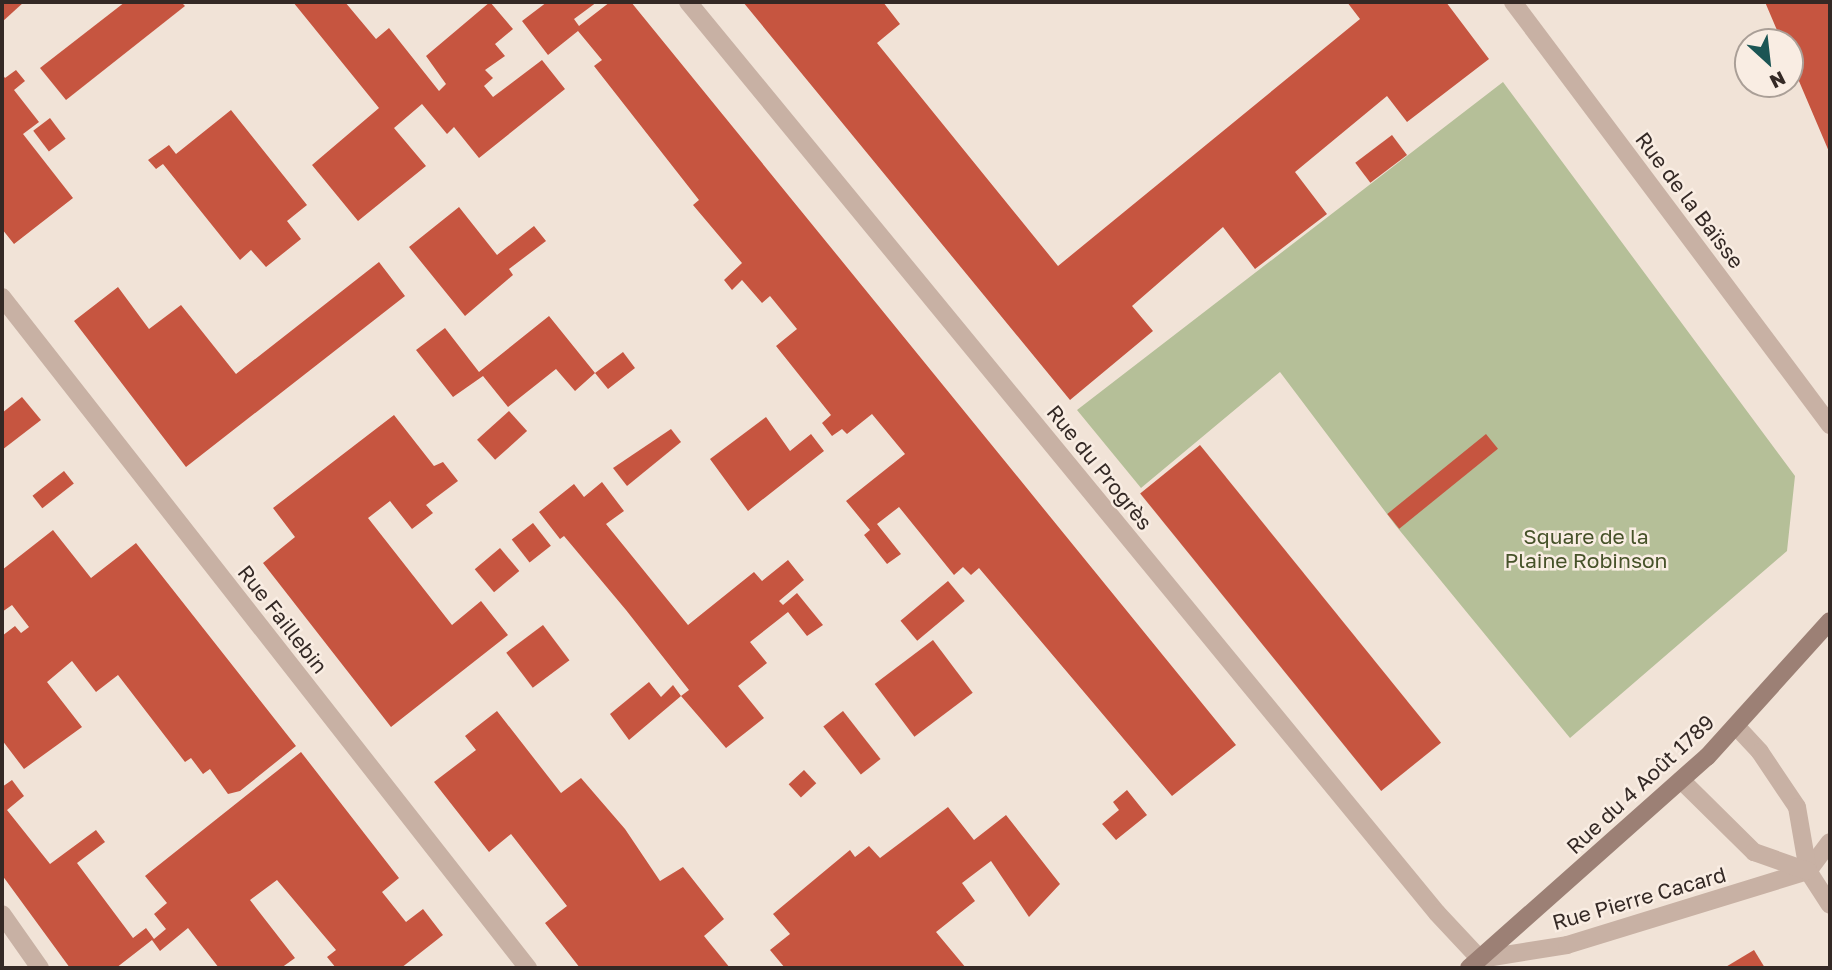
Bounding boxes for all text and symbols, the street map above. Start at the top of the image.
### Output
north arrow [1734,28,1804,98]
text: N [1766,67,1790,94]
street label: Rue de la Baïsse [1631,127,1749,273]
street label: Rue du Progrès [1042,399,1158,535]
park label: Square de la Plaine Robinson [1504,523,1668,573]
street label: Rue Faillebin [233,560,333,678]
street label: Rue du 4 Août 1789 [1561,709,1719,859]
street label: Rue Pierre Cacard [1549,861,1729,935]

